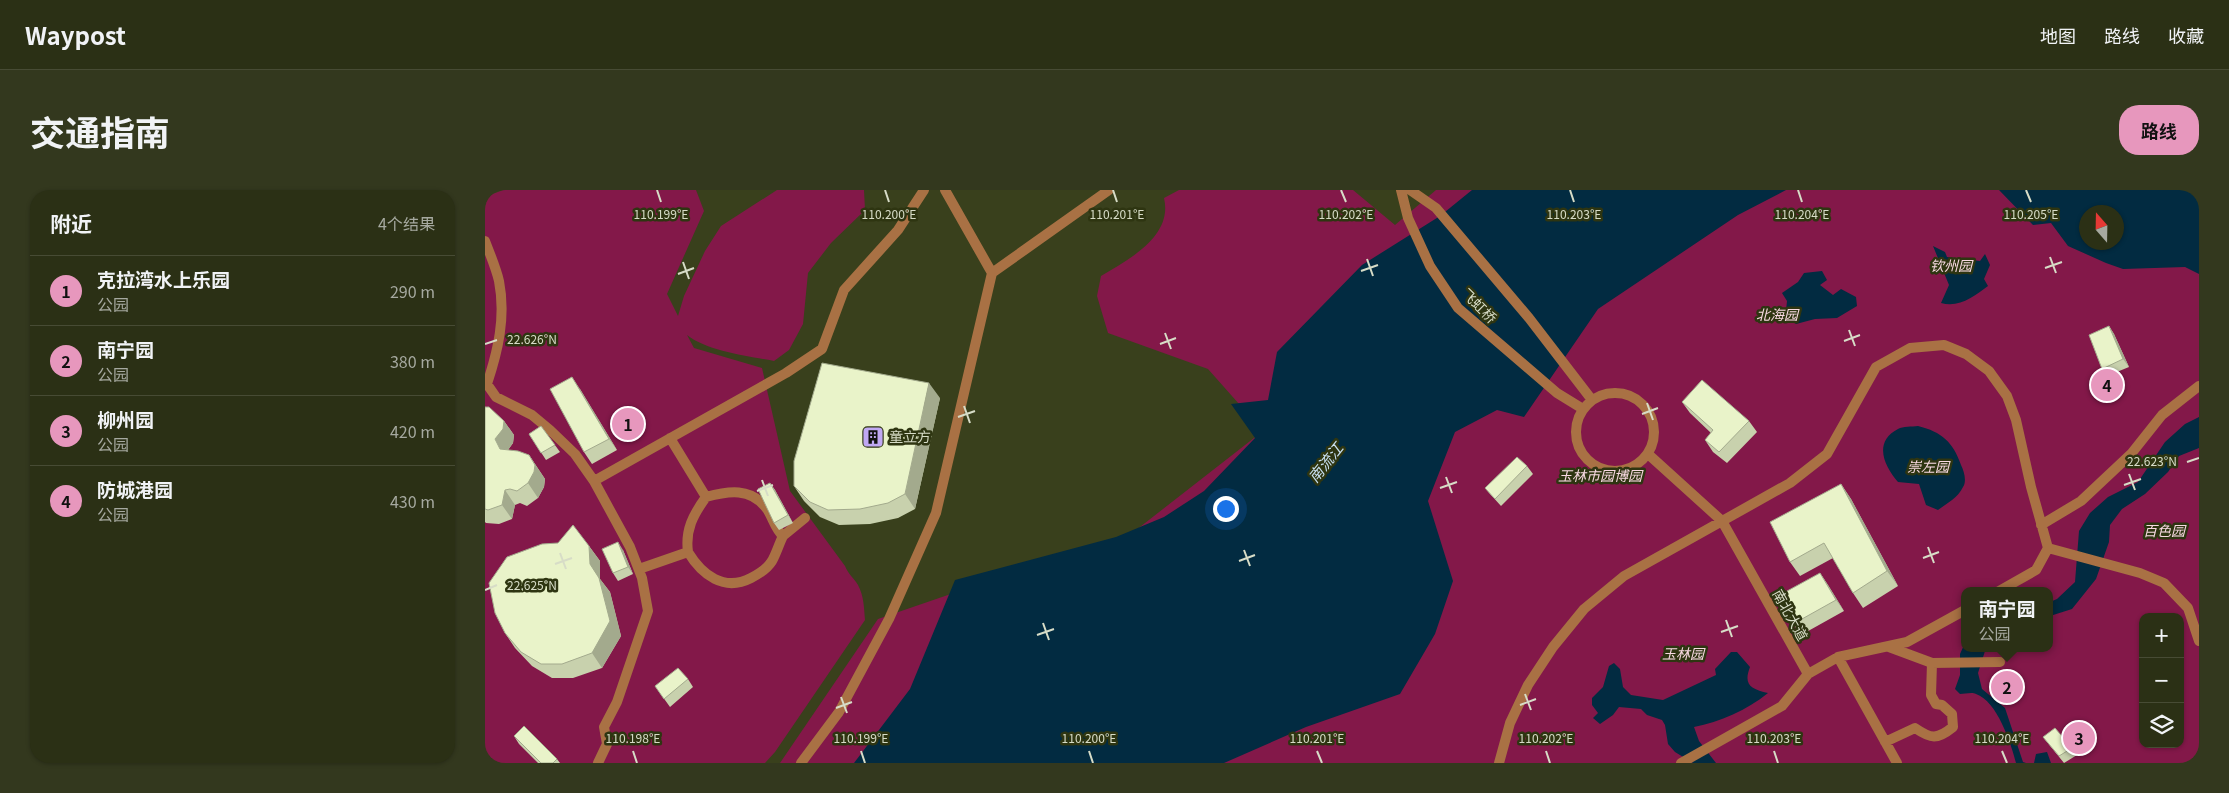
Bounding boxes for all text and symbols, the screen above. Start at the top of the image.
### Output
text: Waypost [25,17,126,52]
text: 地图 [2040,22,2076,48]
text: 路线 [2104,22,2140,48]
text: 收藏 [2168,22,2204,48]
text: 交通指南 [30,105,170,156]
button: 路线 [2119,105,2199,155]
text: 110.199°E [634,205,688,222]
text: 110.200°E [862,205,916,222]
text: 110.201°E [1090,205,1144,222]
text: 110.202°E [1319,205,1373,222]
text: 110.203°E [1547,205,1601,222]
text: 110.204°E [1775,205,1829,222]
text: 110.205°E [2004,205,2058,222]
north arrow [2079,205,2124,250]
text: 附近 [50,208,92,238]
text: 4个结果 [378,211,435,235]
park label: 钦州园 [1930,255,1974,275]
text: 克拉湾水上乐园 [97,265,230,292]
text: 1 [61,279,71,303]
text: 290 m [390,279,435,303]
street label: 飞虹桥 [1458,283,1502,327]
text: 公园 [97,292,129,316]
park label: 北海园 [1756,304,1800,324]
text: 22.626°N [507,330,557,347]
text: 南宁园 [97,335,154,362]
text: 2 [61,349,71,373]
text: 380 m [390,349,435,373]
text: 公园 [97,362,129,386]
pin: 4 [2091,366,2123,404]
text: 柳州园 [97,405,154,432]
pin: 1 [612,405,644,443]
text: 3 [61,419,71,443]
text: 420 m [390,419,435,443]
building icon: 童立方 [861,425,885,449]
place label: 童立方 [889,426,931,446]
text: 公园 [97,432,129,456]
water label: 南流江 [1303,436,1348,486]
text: 22.623°N [2127,452,2177,469]
park label: 崇左园 [1907,456,1951,476]
park label: 玉林市园博园 [1558,465,1644,485]
text: 防城港园 [97,475,173,502]
text: 4 [61,489,71,513]
text: 430 m [390,489,435,513]
your location [1213,496,1239,522]
text: 公园 [97,502,129,526]
park label: 百色园 [2143,520,2187,540]
text: 22.625°N [507,576,557,593]
street label: 南北大道 [1769,585,1813,644]
popup [1961,587,2053,652]
text: 南宁园 [1978,594,2036,621]
map controls [2139,613,2184,748]
button: + [2139,613,2184,658]
text: 公园 [1978,621,2011,645]
park label: 玉林园 [1662,643,1706,663]
button: − [2139,658,2184,703]
pin: 2 [1991,668,2023,706]
button: layers [2139,703,2184,748]
pin: 3 [2063,719,2095,757]
text: 110.198°E [606,729,660,746]
text: 110.199°E [834,729,888,746]
text: 110.200°E [1062,729,1116,746]
text: 110.201°E [1290,729,1344,746]
text: 110.202°E [1519,729,1573,746]
text: 110.203°E [1747,729,1801,746]
text: 110.204°E [1975,729,2029,746]

